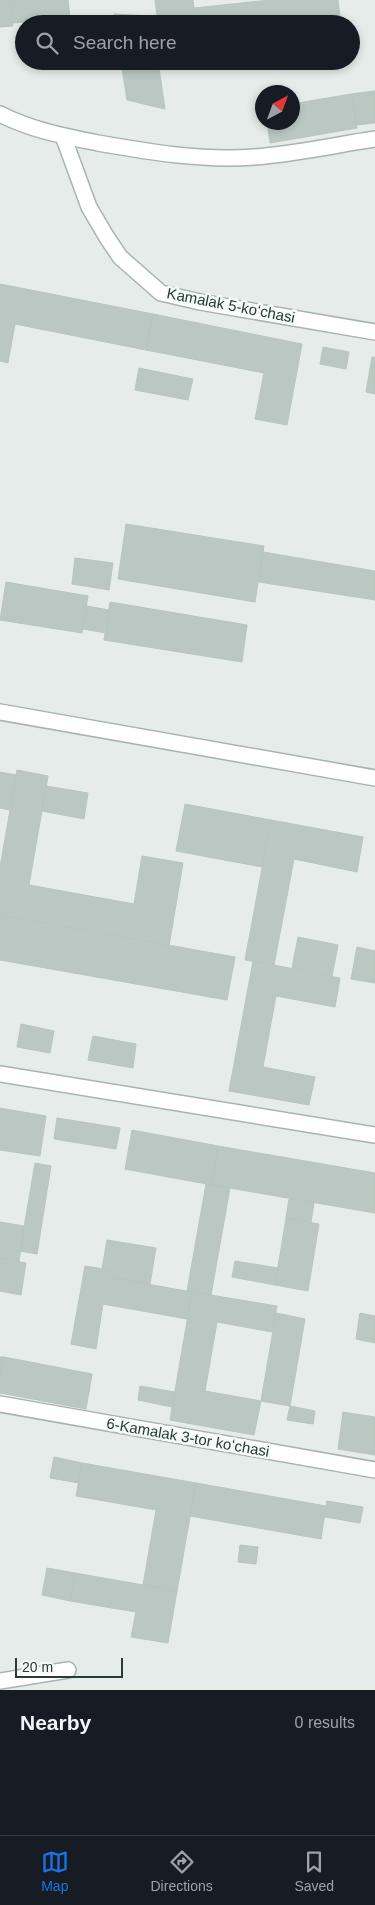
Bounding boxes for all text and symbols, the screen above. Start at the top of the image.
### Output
search box [15,15,360,70]
icon: search [33,29,61,57]
text: Search here [73,32,177,53]
north arrow [255,85,300,130]
street label: Kamalak 5-koʻchasi [166,284,296,326]
street label: 6-Kamalak 3-tor koʻchasi [105,1414,271,1460]
scale bar [15,1655,122,1678]
text: 20 m [22,1659,53,1675]
text: Nearby [20,1711,91,1734]
text: 0 results [295,1714,355,1731]
tab: Map [41,1848,69,1894]
tab: Directions [151,1848,213,1894]
tab: Saved [294,1848,334,1894]

